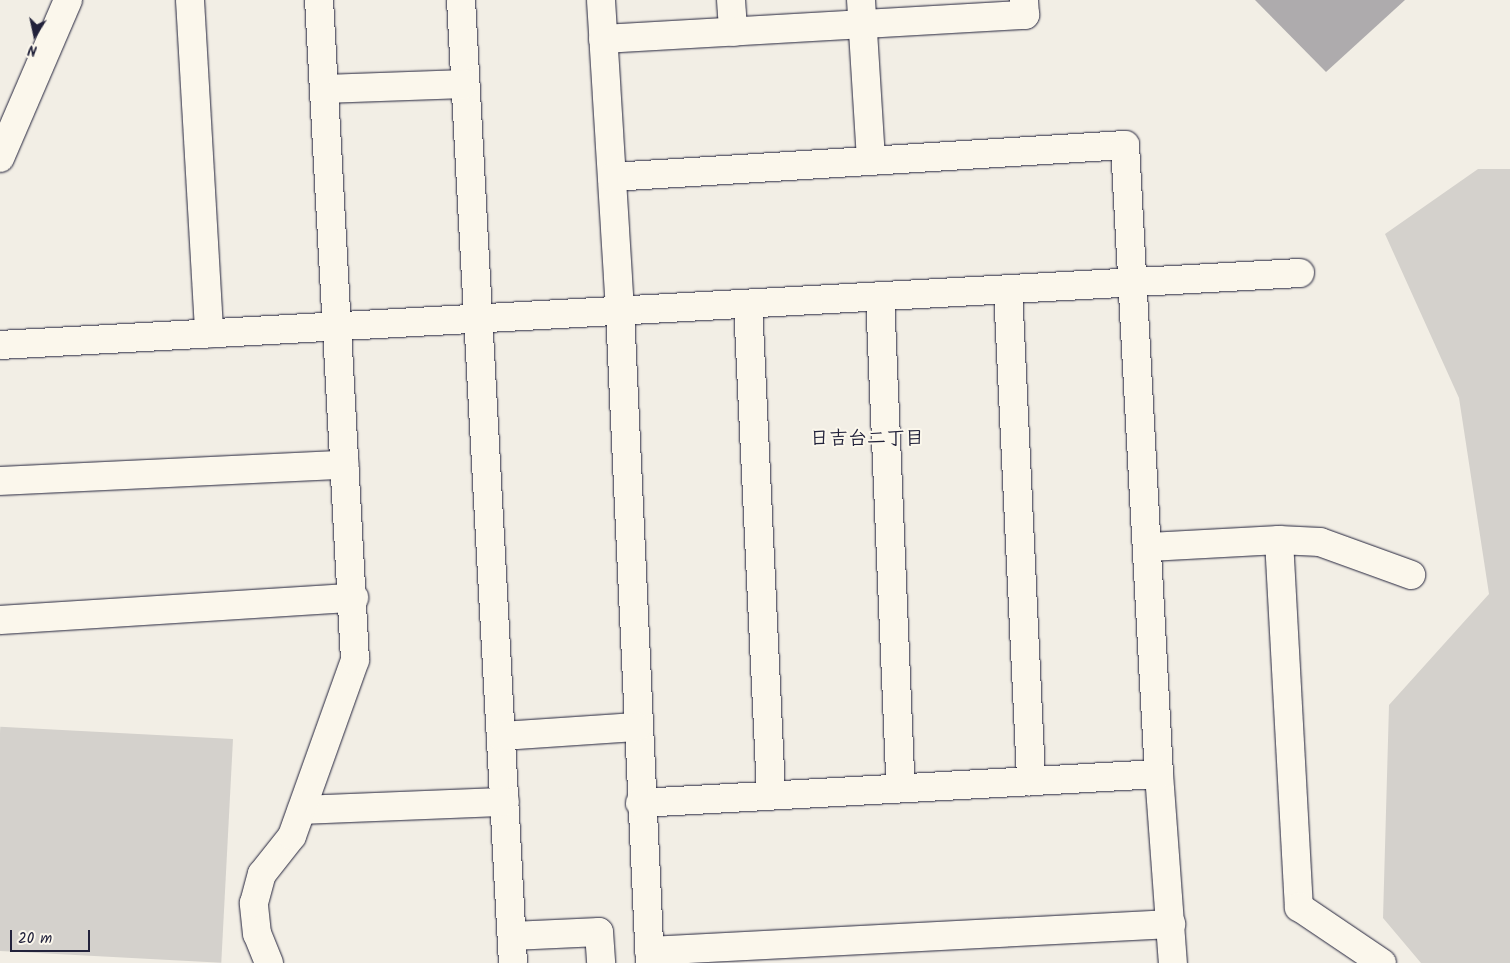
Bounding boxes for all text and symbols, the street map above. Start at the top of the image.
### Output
north arrow [10,10,60,60]
text: N [26,38,39,61]
district label: 日吉台二丁目 [810,429,924,451]
scale bar [12,920,92,952]
text: 20 m [18,927,52,951]

